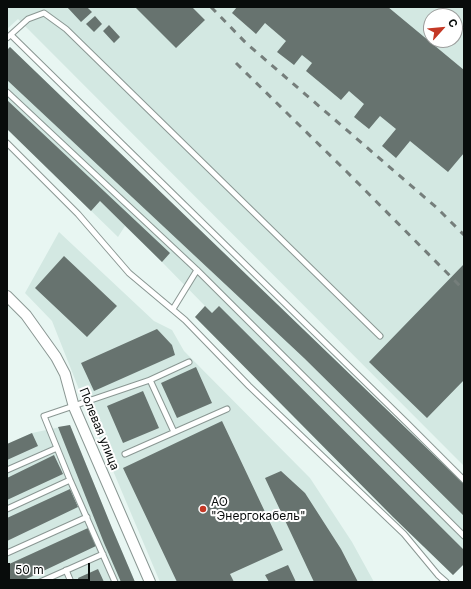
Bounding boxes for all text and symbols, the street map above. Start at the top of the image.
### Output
north arrow [423,8,463,48]
text: С [445,16,461,30]
street label: Полевая улица [76,386,122,472]
place label: АО "Энергокабель" [211,495,306,523]
marker: АО "Энергокабель" [198,504,208,514]
scale bar [10,555,92,581]
text: 50 m [15,562,44,577]

